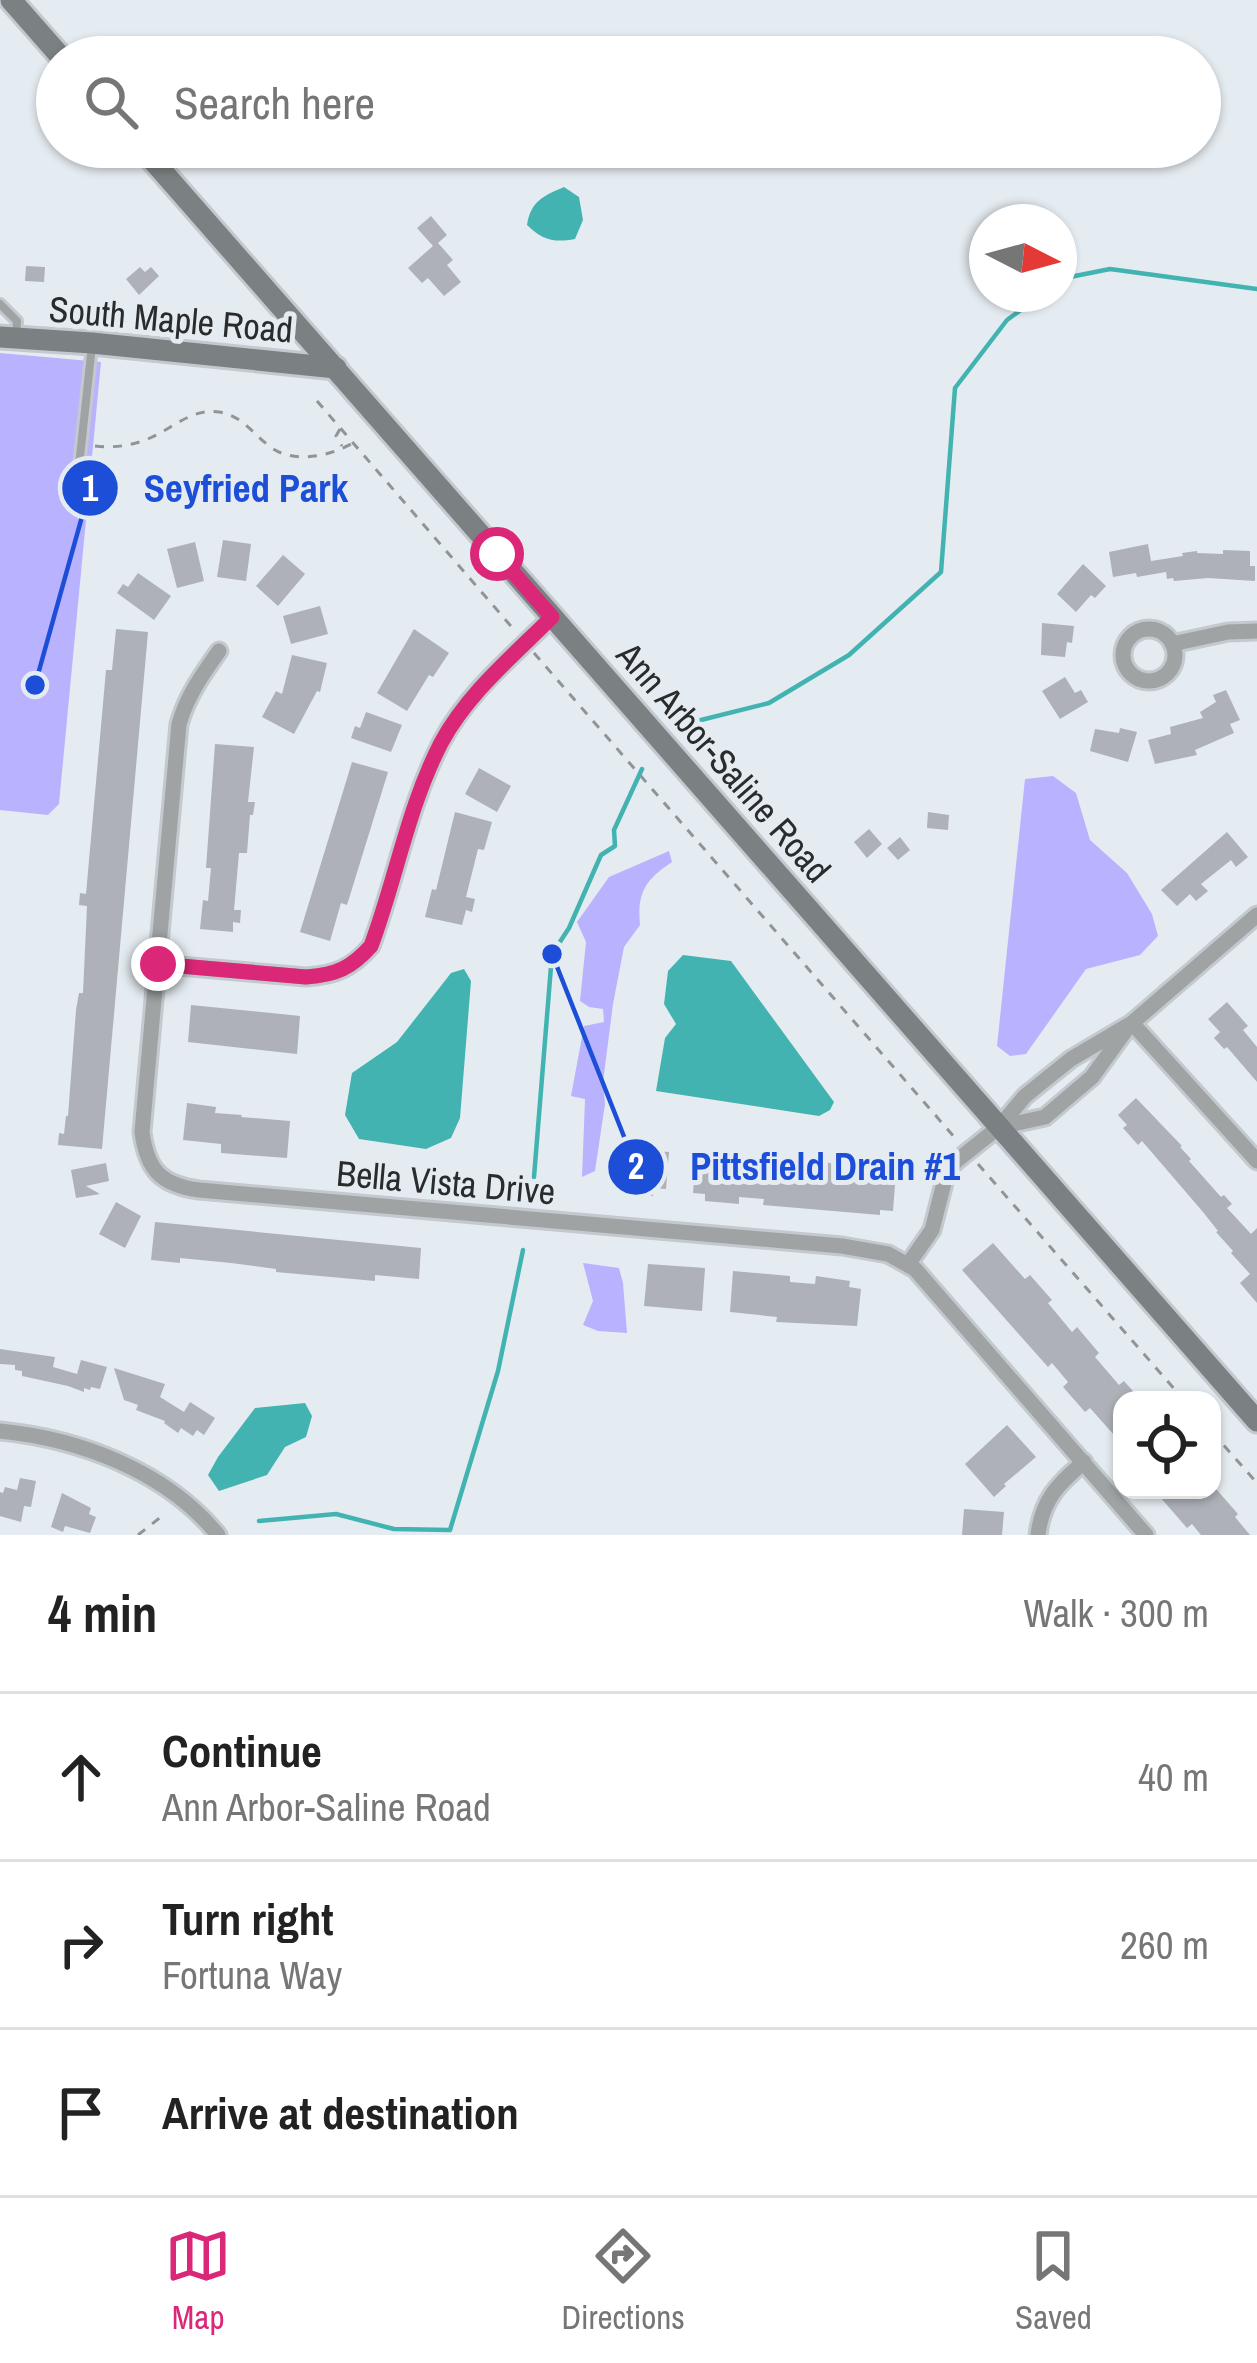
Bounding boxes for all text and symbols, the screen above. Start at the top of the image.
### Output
search box [36,36,1221,168]
icon: search [78,69,144,135]
text: Search here [174,72,375,133]
north arrow [969,204,1077,312]
street label: South Maple Road [47,284,295,354]
callout: Seyfried Park [60,451,373,526]
text: Seyfried Park [144,462,348,514]
text: 1 [82,464,99,512]
route start [470,527,524,581]
street label: Ann Arbor-Saline Road [606,631,842,892]
route end [131,937,185,991]
callout: Pittsfield Drain #1 [606,1129,984,1204]
text: Pittsfield Drain #1 [690,1140,960,1192]
text: 2 [628,1142,644,1190]
street label: Bella Vista Drive [335,1149,557,1215]
map controls [1113,1391,1221,1499]
button: locate [1113,1391,1221,1499]
text: 4 min [48,1579,157,1648]
text: Walk · 300 m [1024,1587,1209,1639]
text: Continue [162,1720,322,1781]
icon: ahead [48,1744,114,1810]
text: 40 m [1138,1751,1209,1803]
text: Ann Arbor-Saline Road [162,1781,491,1833]
text: Turn right [162,1888,334,1949]
icon: right [48,1912,114,1978]
text: 260 m [1120,1919,1209,1971]
text: Fortuna Way [162,1949,342,2001]
icon: arrive [48,2080,114,2146]
text: Arrive at destination [162,2082,519,2143]
tab: Map [165,2223,231,2339]
tab: Directions [561,2223,685,2339]
tab: Saved [1015,2223,1092,2339]

